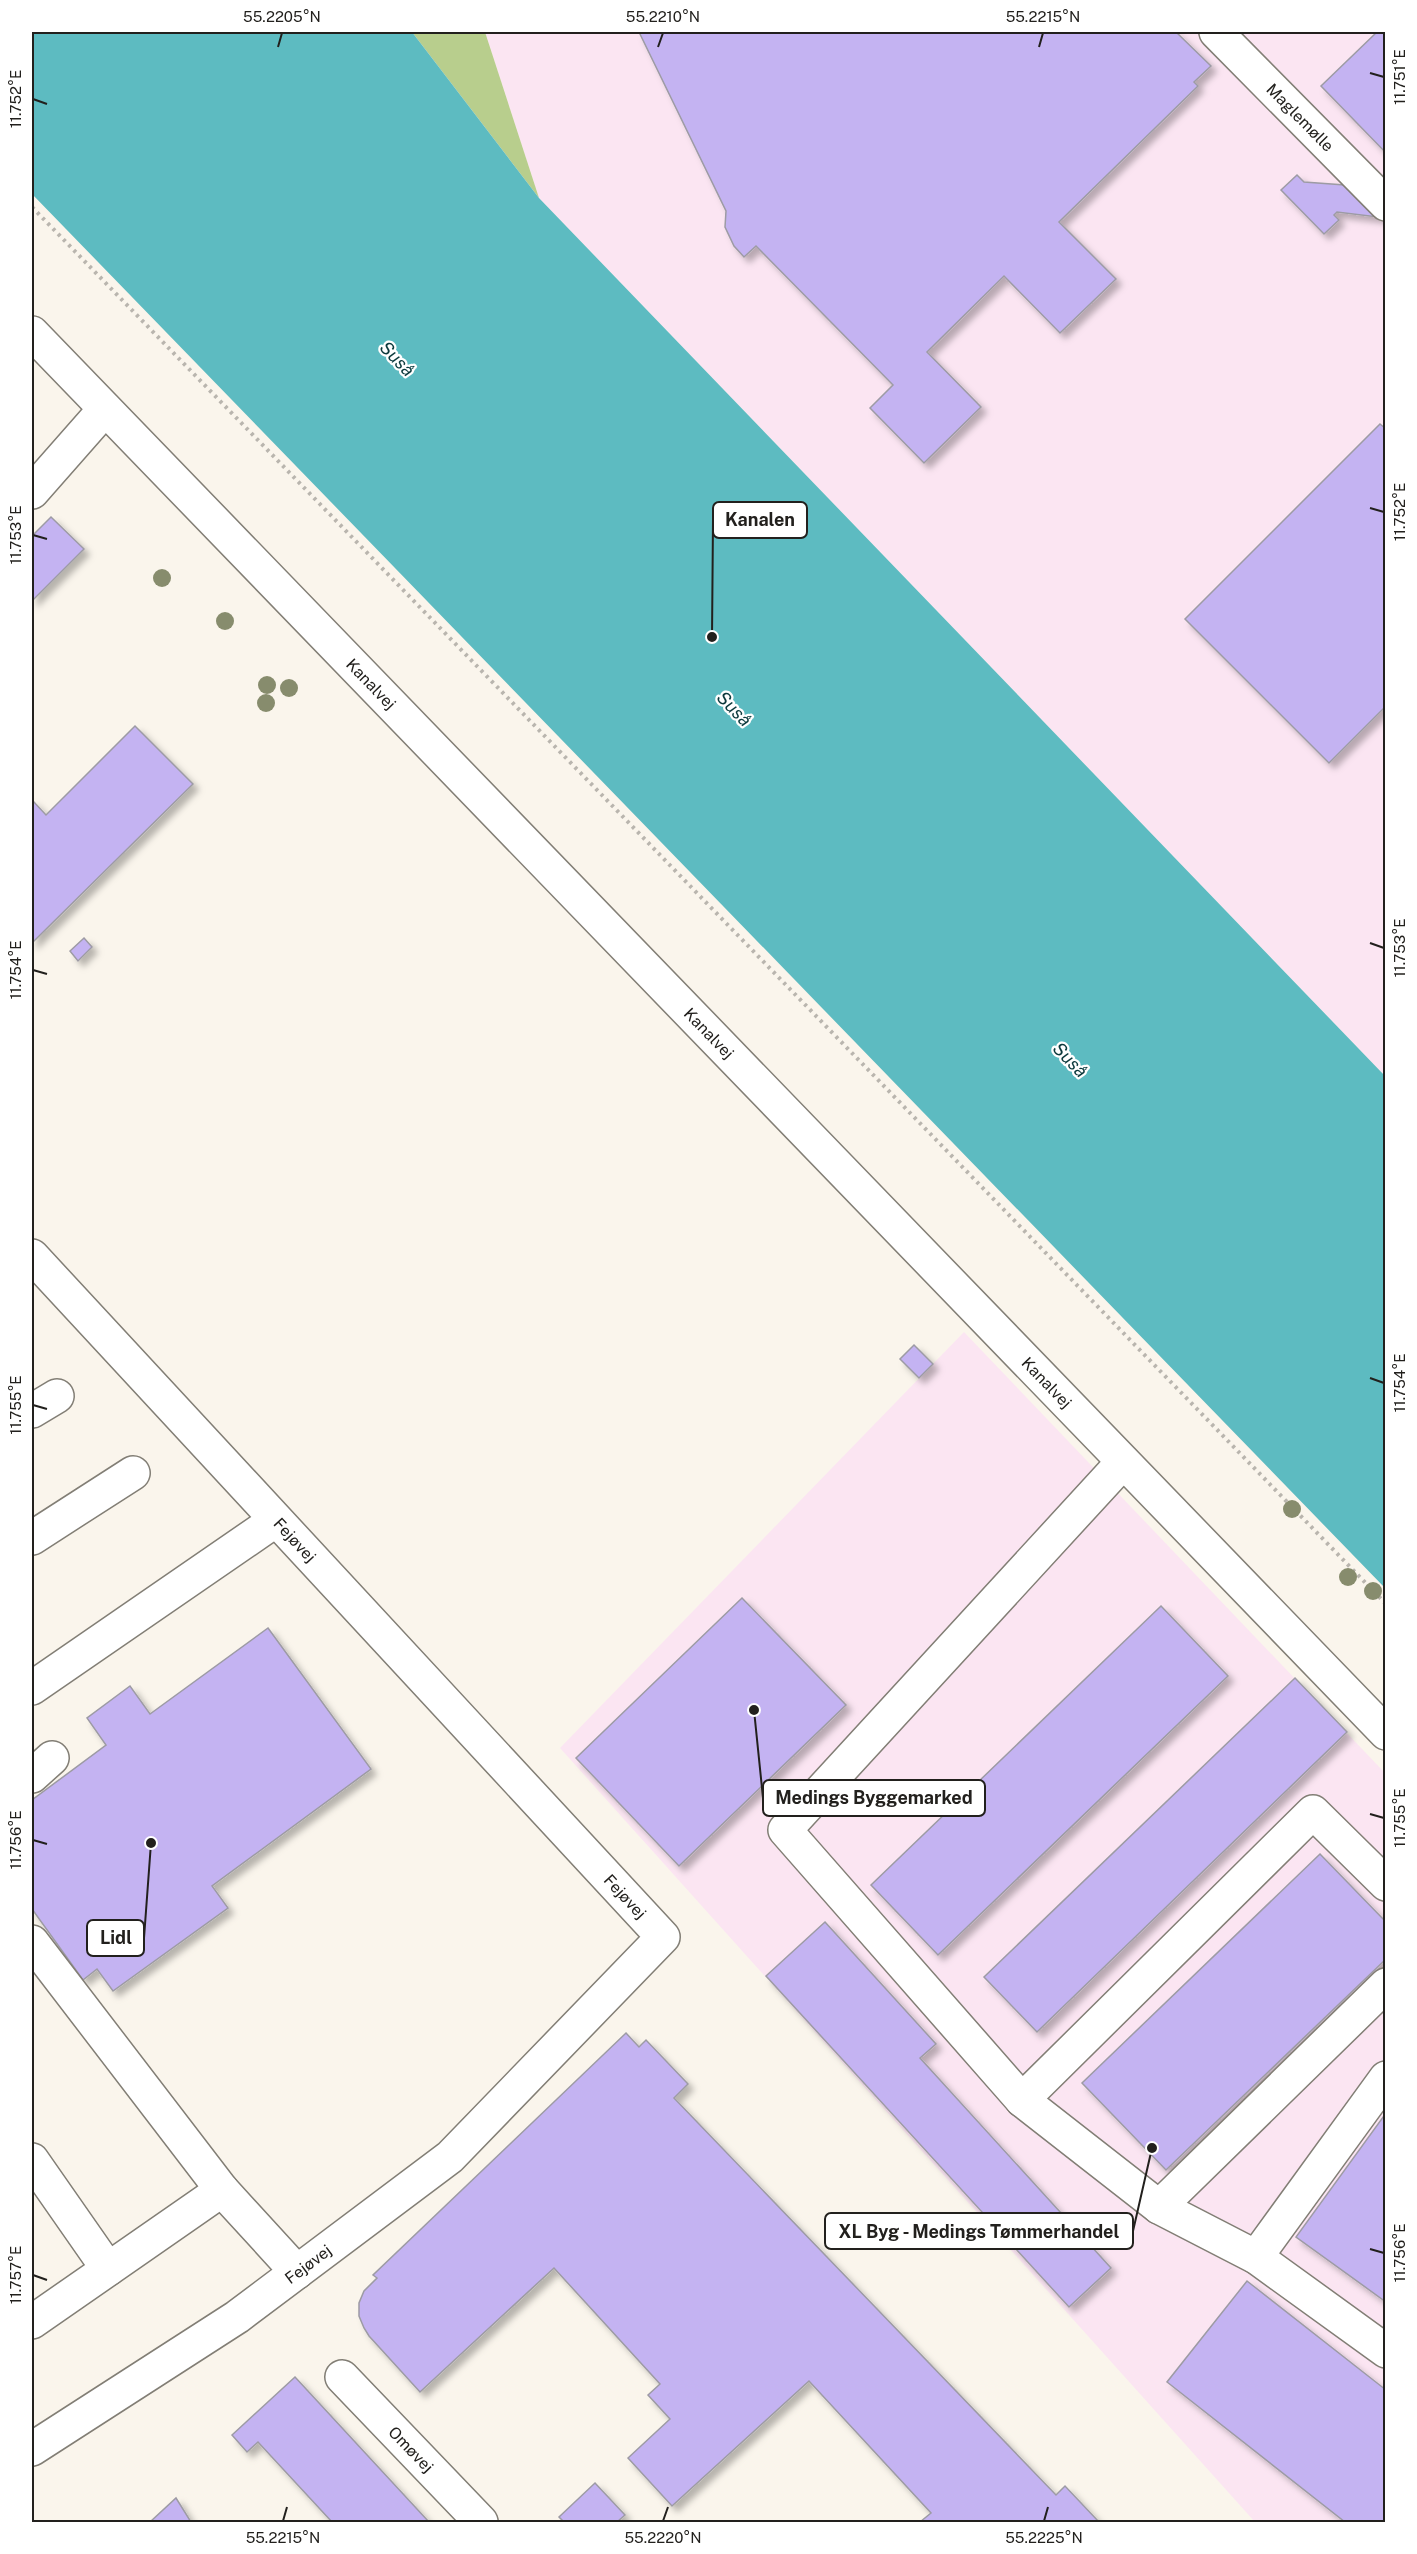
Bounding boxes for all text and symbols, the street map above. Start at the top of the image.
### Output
text: 55.2205°N [243,8,321,25]
text: 55.2210°N [626,8,700,25]
text: 55.2215°N [1006,8,1080,25]
text: 11.751°E [1391,49,1408,105]
text: 11.752°E [7,70,24,128]
street label: Maglemølle [1262,80,1338,156]
water label: Suså [376,337,419,381]
text: 11.752°E [1391,483,1408,541]
callout: Kanalen [713,502,807,538]
text: 11.753°E [7,505,24,565]
text: Kanalen [725,509,795,530]
street label: Kanalvej [342,655,400,714]
water label: Suså [713,687,756,731]
text: 11.753°E [1391,918,1408,978]
text: 11.754°E [7,940,24,1000]
street label: Kanalvej [680,1004,738,1063]
water label: Suså [1049,1038,1092,1082]
street label: Kanalvej [1018,1353,1076,1412]
text: 11.754°E [1391,1353,1408,1413]
text: 11.755°E [7,1375,24,1435]
street label: Fejøvej [270,1514,320,1566]
callout: Medings Byggemarked [763,1780,985,1816]
text: Medings Byggemarked [775,1787,973,1808]
text: 11.755°E [1391,1788,1408,1848]
text: 11.756°E [7,1810,24,1870]
street label: Fejøvej [600,1871,650,1923]
callout: Lidl [87,1920,144,1956]
text: Lidl [100,1927,132,1948]
callout: XL Byg - Medings Tømmerhandel [825,2213,1133,2249]
text: XL Byg - Medings Tømmerhandel [839,2221,1119,2242]
text: 11.756°E [1391,2223,1408,2283]
street label: Fejøvej [281,2241,335,2288]
text: 11.757°E [7,2246,24,2304]
street label: Omøvej [384,2423,437,2476]
text: 55.2215°N [246,2529,320,2546]
text: 55.2220°N [624,2529,702,2546]
text: 55.2225°N [1005,2529,1083,2546]

